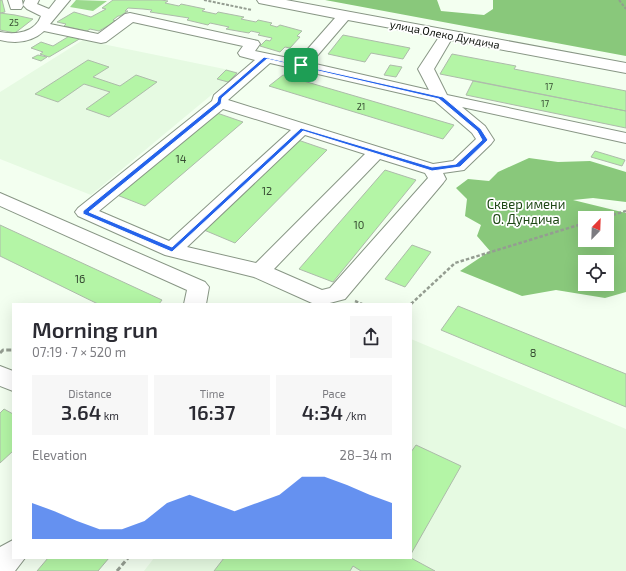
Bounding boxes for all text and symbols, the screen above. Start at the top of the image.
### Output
house number: 25 [9,17,19,28]
street label: улица Олеко Дундича [389,17,501,52]
pin [284,48,318,82]
icon: arrive [290,54,312,76]
house number: 17 [545,81,553,92]
house number: 17 [541,98,549,109]
house number: 21 [357,101,365,112]
house number: 14 [175,152,187,165]
house number: 12 [262,184,272,197]
park label: Сквер имени О. Дундича [487,196,565,227]
north arrow [578,211,614,247]
map controls [578,211,614,291]
house number: 10 [353,218,365,231]
button: locate [578,255,614,291]
house number: 16 [75,272,85,285]
text: Morning run [32,316,158,342]
button: share [350,316,392,358]
text: 07:19 · 7 × 520 m [32,344,126,360]
house number: 8 [530,346,536,359]
text: Distance [68,387,112,400]
text: Time [200,387,224,400]
text: Pace [322,387,346,400]
text: 3.64 [61,400,101,424]
text: 16:37 [189,400,235,424]
text: 4:34 [302,400,343,424]
text: km [101,409,119,422]
text: /km [343,409,366,422]
text: Elevation [32,447,87,463]
text: 28–34 m [340,447,392,463]

